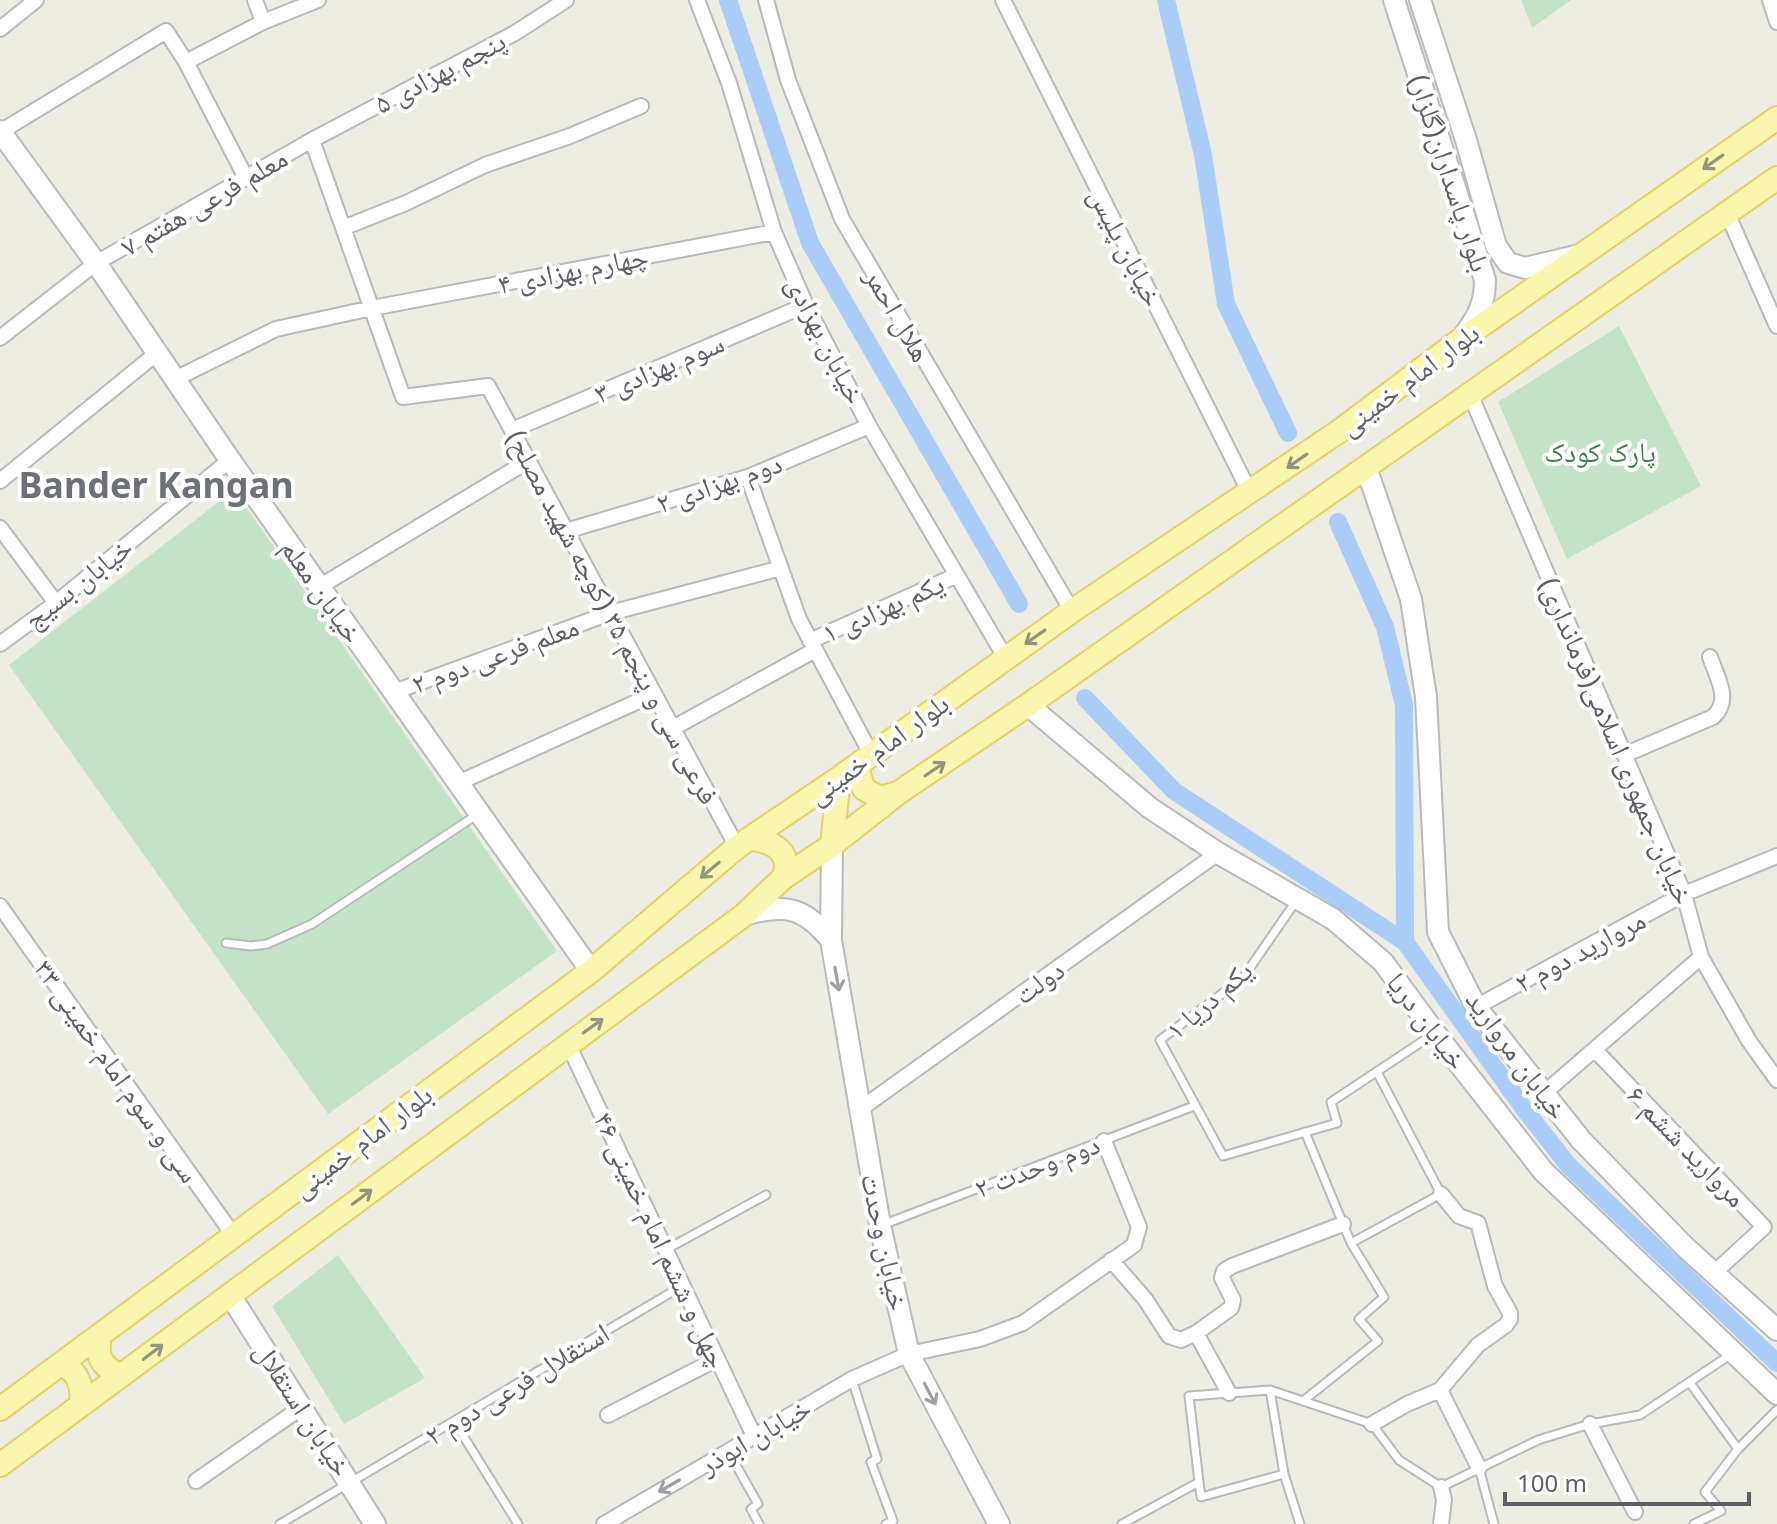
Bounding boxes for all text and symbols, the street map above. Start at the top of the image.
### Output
street label: پنجم بهزادی ۵ [367,21,512,122]
street label: بلوار پاسداران(گلزار) [1401,69,1501,276]
street label: معلم فرعی هفتم ۷ [113,138,294,265]
one-way arrow [1703,153,1724,170]
street label: خیابان پلیس [1081,181,1173,312]
street label: چهارم بهزادی ۴ [494,236,651,303]
street label: هلال احمر [856,260,941,368]
street label: خیابان بهزادی [778,269,875,410]
street label: بلوار امام خمینی [1330,313,1487,444]
street label: سوم بهزادی ۳ [588,323,730,412]
street label: فرعی سی و پنجم ۳۵ (کوچه شهید مصلح) [498,423,729,811]
park label: پارک کودک [1544,432,1656,470]
street label: دوم بهزادی ۲ [651,443,787,522]
one-way arrow [1287,453,1309,469]
district label: Bander Kangan [18,460,294,509]
street label: خیابان بسیج [15,528,140,637]
street label: خیابان معلم [272,531,373,651]
street label: یکم بهزادی ۱ [816,563,950,652]
street label: خیابان جمهوری اسلامی(فرمانداری) [1532,571,1704,910]
street label: معلم فرعی دوم ۲ [406,606,584,703]
one-way arrow [1024,629,1046,645]
street label: بلوار امام خمینی [799,684,957,813]
one-way arrow [923,760,945,777]
one-way arrow [701,861,721,879]
street label: مروارید دوم ۲ [1507,900,1652,1001]
street label: دولت [1006,950,1071,1012]
street label: سی و سوم امام خمینی ۳۳ [26,951,209,1190]
street label: یکم دریا ۱ [1157,951,1261,1048]
street label: خیابان دریا [1379,964,1477,1077]
one-way arrow [831,965,846,991]
street label: خیابان مروارید [1458,982,1578,1127]
one-way arrow [582,1018,603,1035]
street label: بلوار امام خمینی [283,1075,440,1206]
street label: مروارید ششم ۶ [1619,1076,1756,1215]
street label: چهل و ششم امام خمینی ۴۶ [585,1105,738,1374]
street label: دوم وحدت ۲ [969,1124,1105,1207]
street label: خیابان وحدت [853,1170,919,1314]
one-way arrow [350,1189,372,1206]
street label: استقلال فرعی دوم ۲ [417,1313,616,1454]
street label: خیابان استقلال [246,1334,361,1483]
one-way arrow [141,1344,163,1360]
one-way arrow [923,1382,939,1406]
street label: خیابان ابوذر [691,1388,817,1483]
scale bar [1505,1456,1749,1506]
text: 100 m [1517,1466,1587,1499]
one-way arrow [658,1478,681,1494]

